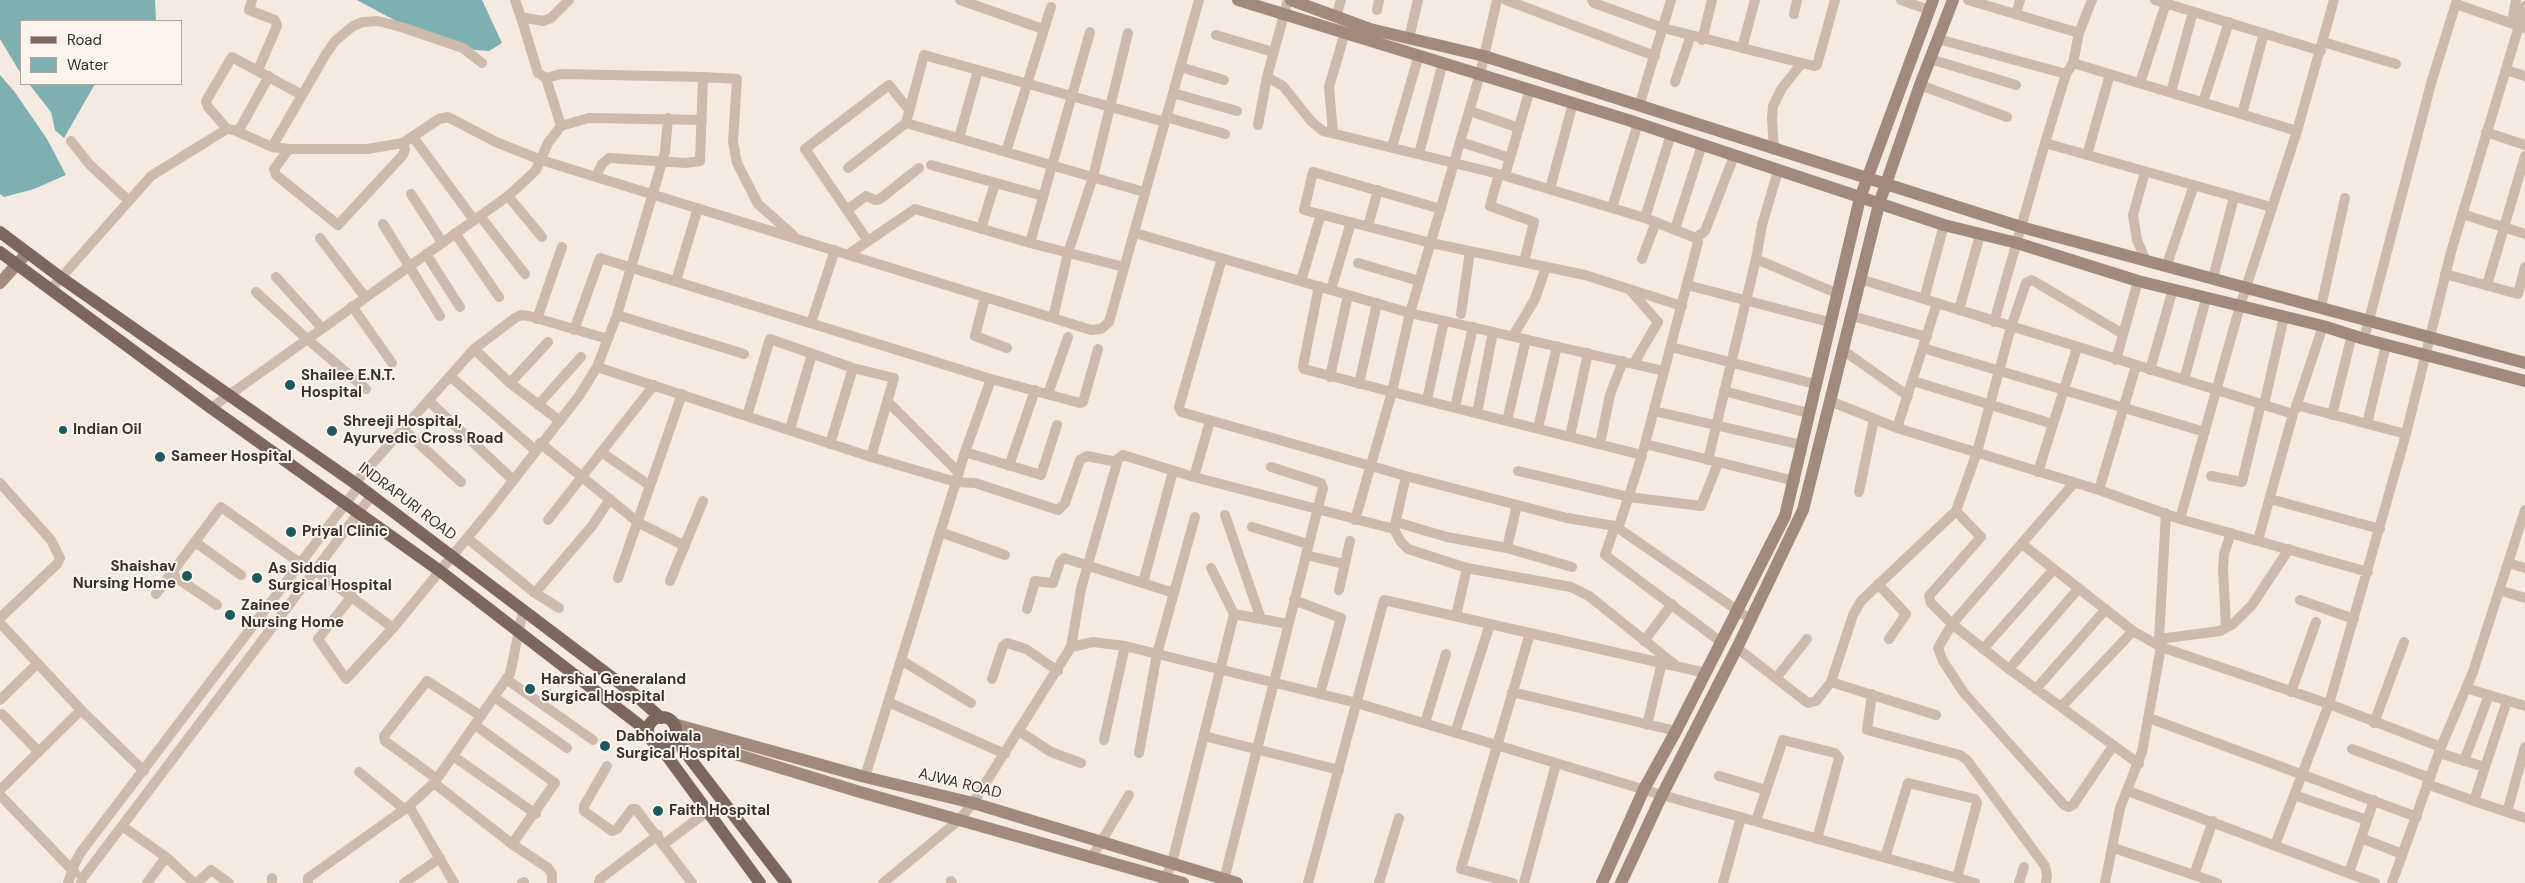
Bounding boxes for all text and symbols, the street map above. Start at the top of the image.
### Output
legend [20,20,182,85]
text: Road [67,30,102,50]
text: Water [67,55,108,75]
place label: Shailee E.N.T. Hospital [301,367,395,402]
marker: Shailee E.N.T. Hospital [283,378,297,392]
place label: Shreeji Hospital, Ayurvedic Cross Road [343,413,503,448]
place label: Indian Oil [73,421,142,439]
marker: Indian Oil [57,424,69,436]
marker: Shreeji Hospital, Ayurvedic Cross Road [325,424,339,438]
place label: Sameer Hospital [171,448,292,466]
marker: Sameer Hospital [153,450,167,464]
street label: INDRAPURI ROAD [354,459,460,545]
place label: Priyal Clinic [302,523,388,541]
marker: Priyal Clinic [284,525,298,539]
place label: Shaishav Nursing Home [73,558,176,593]
place label: As Siddiq Surgical Hospital [268,560,392,595]
marker: Shaishav Nursing Home [180,569,194,583]
marker: As Siddiq Surgical Hospital [250,571,264,585]
place label: Zainee Nursing Home [241,597,344,632]
marker: Zainee Nursing Home [223,608,237,622]
place label: Harshal Generaland Surgical Hospital [541,671,686,706]
marker: Harshal Generaland Surgical Hospital [523,682,537,696]
place label: Dabhoiwala Surgical Hospital [616,728,740,763]
marker: Dabhoiwala Surgical Hospital [598,739,612,753]
street label: AJWA ROAD [917,765,1003,803]
place label: Faith Hospital [669,802,770,820]
marker: Faith Hospital [651,804,665,818]

